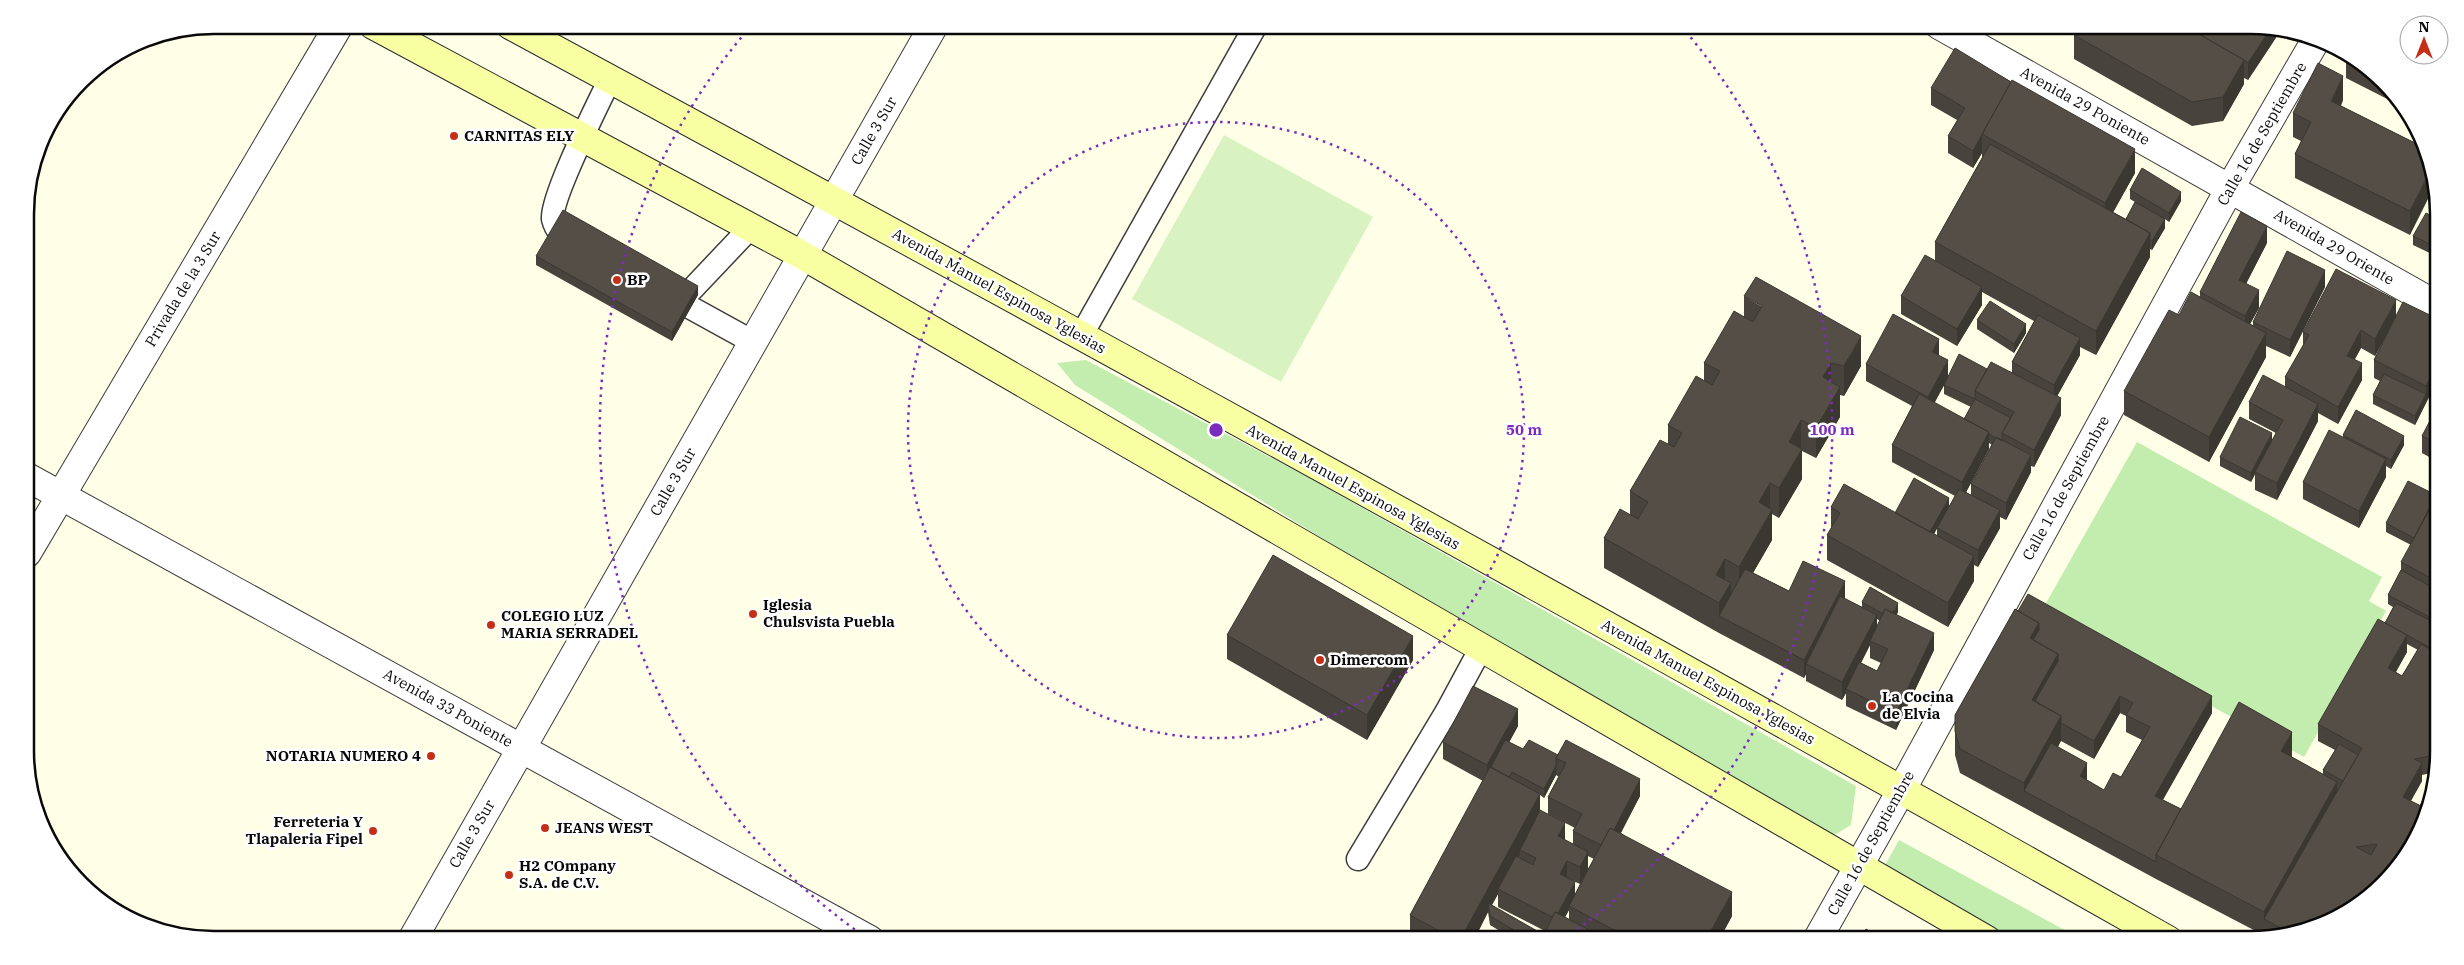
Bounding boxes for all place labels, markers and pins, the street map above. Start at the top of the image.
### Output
place label: CARNITAS ELY [464,126,574,145]
marker: CARNITAS ELY [448,130,460,142]
place label: BP [627,270,648,289]
marker: BP [611,274,623,286]
centre of rings [1207,421,1225,439]
place label: Iglesia Chulsvista Puebla [763,595,895,631]
place label: COLEGIO LUZ MARIA SERRADEL [501,606,638,642]
marker: Iglesia Chulsvista Puebla [747,608,759,620]
marker: COLEGIO LUZ MARIA SERRADEL [485,619,497,631]
place label: Dimercom [1330,650,1408,669]
marker: Dimercom [1314,654,1326,666]
place label: La Cocina de Elvia [1882,687,1954,723]
marker: La Cocina de Elvia [1866,700,1878,712]
place label: NOTARIA NUMERO 4 [266,746,421,765]
marker: NOTARIA NUMERO 4 [425,750,437,762]
place label: Ferreteria Y Tlapaleria Fipel [246,812,363,848]
place label: JEANS WEST [555,818,653,837]
marker: JEANS WEST [539,822,551,834]
marker: Ferreteria Y Tlapaleria Fipel [367,825,379,837]
place label: H2 COmpany S.A. de C.V. [519,856,616,892]
marker: H2 COmpany S.A. de C.V. [503,869,515,881]

